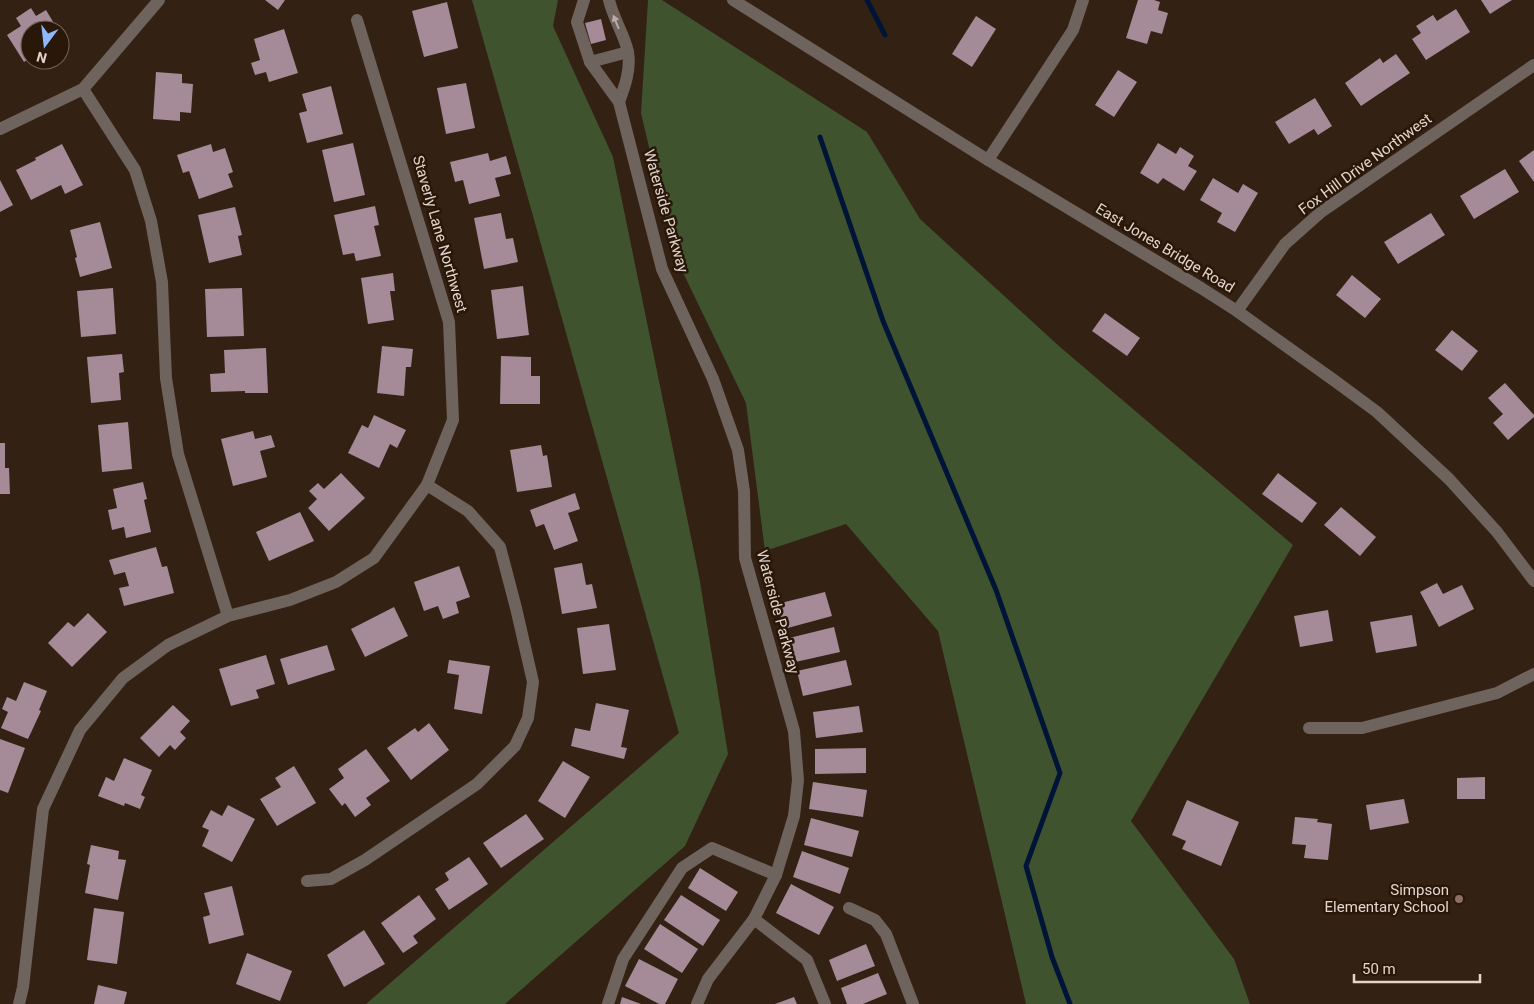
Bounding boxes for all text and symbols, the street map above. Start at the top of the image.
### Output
one-way arrow [611,15,619,29]
north arrow [20,20,70,70]
text: N [35,49,48,67]
street label: Fox Hill Drive Northwest [1295,110,1435,218]
street label: Waterside Parkway [640,147,692,275]
street label: Staverly Lane Northwest [409,153,471,315]
street label: East Jones Bridge Road [1092,199,1238,297]
street label: Waterside Parkway [753,548,803,676]
place label: Simpson Elementary School [1325,881,1449,916]
marker: Simpson Elementary School [1453,893,1465,905]
scale bar [1354,952,1480,984]
text: 50 m [1362,960,1396,978]

